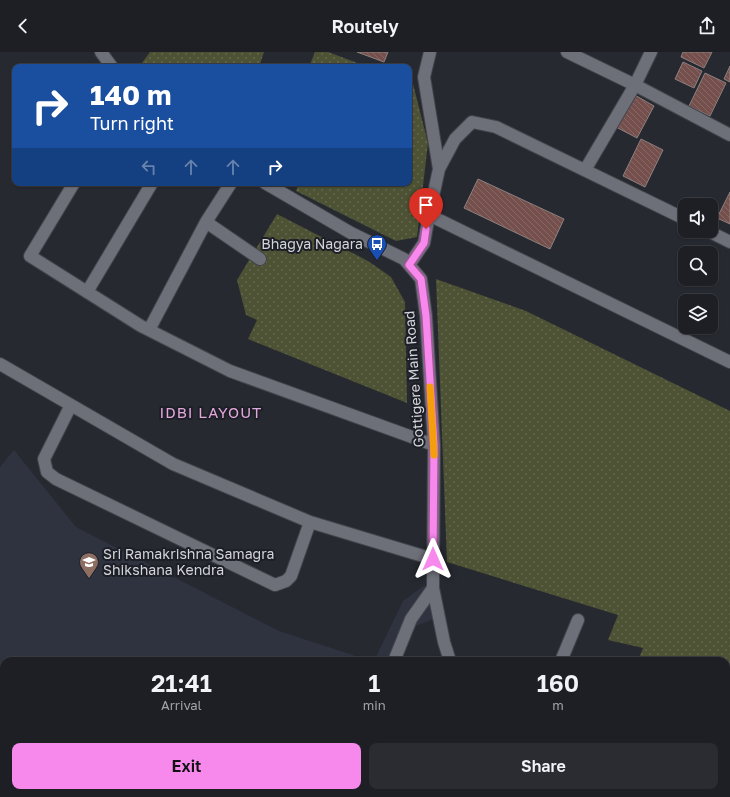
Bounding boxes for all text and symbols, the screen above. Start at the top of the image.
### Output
icon: back [12,15,34,37]
text: Routely [331,15,399,37]
icon: share [696,15,718,37]
text: 140 m [90,78,172,111]
icon: right [24,80,76,132]
text: Turn right [90,112,174,134]
icon: left [138,156,160,178]
icon: ahead [180,156,202,178]
icon: ahead [222,156,244,178]
icon: right [264,156,286,178]
pin [409,188,443,229]
icon: arrive [415,194,437,216]
map controls [678,198,718,334]
button: sound [678,198,718,238]
bus stop icon: Bhagya Nagara [366,233,388,261]
place label: Bhagya Nagara [261,235,363,252]
button: search [678,246,718,286]
button: layers [678,294,718,334]
street label: Gottigere Main Road [400,310,427,448]
district label: IDBI LAYOUT [160,403,262,421]
position arrow [412,538,454,580]
place label: Sri Ramakrishna Samagra Shikshana Kendra [103,545,274,578]
school or university icon: Sri Ramakrishna Samagra Shikshana Kendra [78,551,100,579]
text: 21:41 [151,668,212,697]
text: 1 [368,668,380,697]
text: 160 [537,668,579,697]
text: Arrival [161,697,202,713]
text: min [363,697,386,713]
text: m [552,697,564,713]
button: Exit [12,743,361,789]
button: Share [369,743,718,789]

